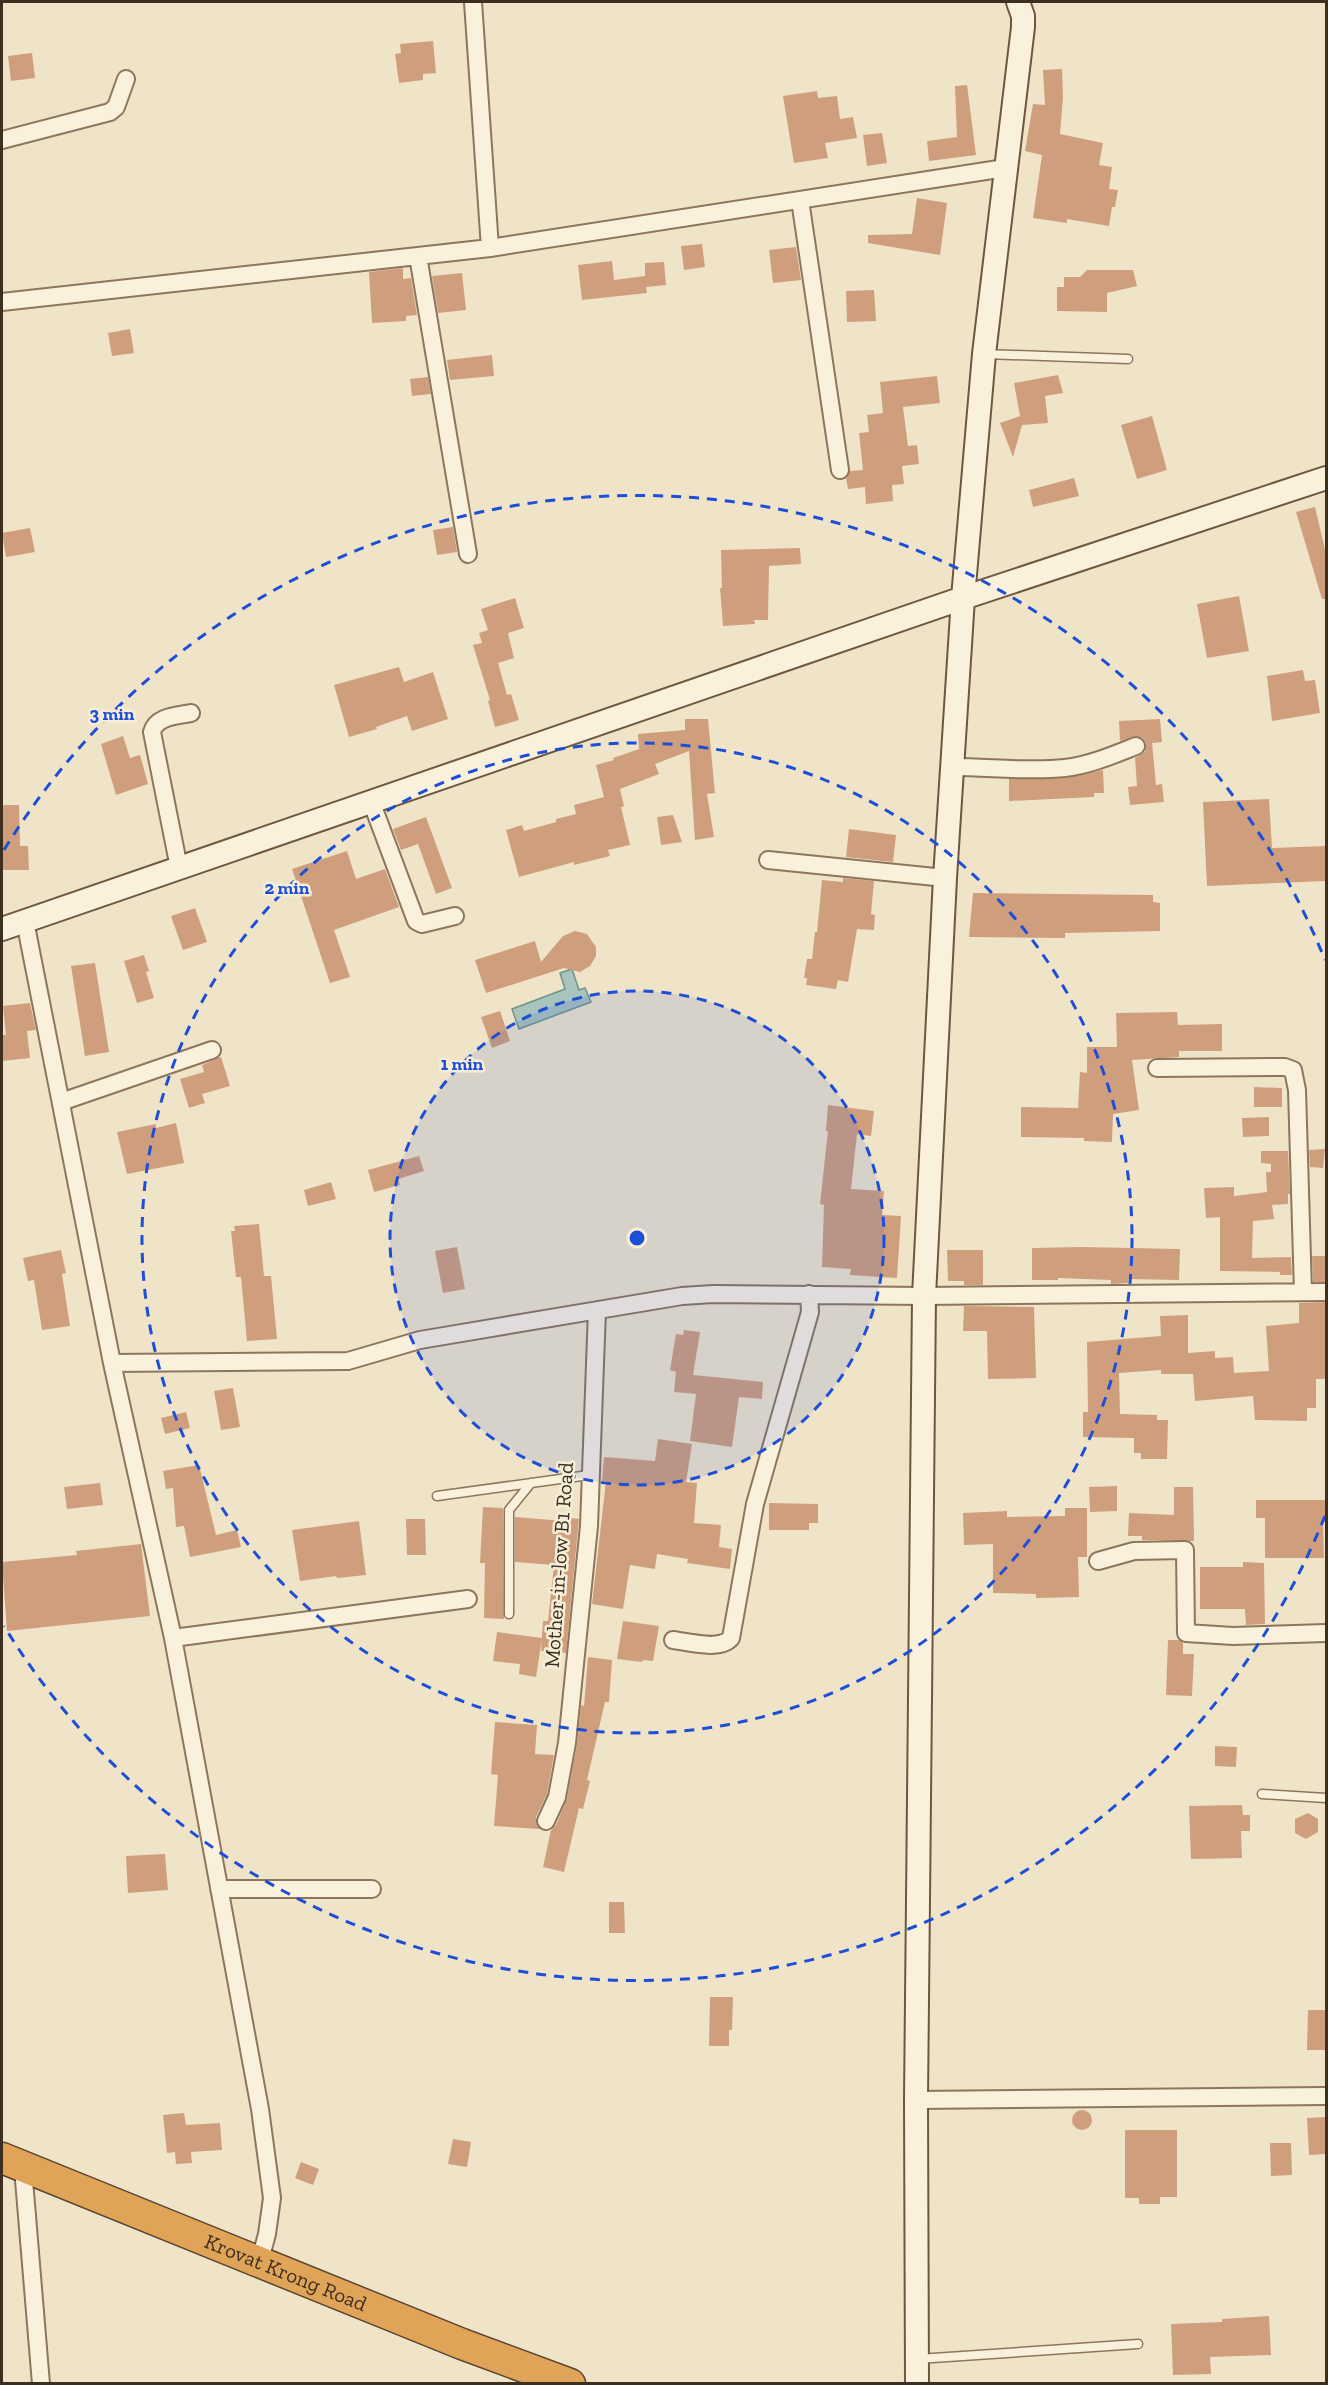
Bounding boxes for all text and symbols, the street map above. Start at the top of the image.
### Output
text: 3 min [90,703,135,725]
text: 2 min [265,877,310,899]
text: 1 min [441,1053,484,1075]
centre of rings [627,1228,647,1248]
street label: Mother-in-low B1 Road [539,1461,578,1669]
street label: Krovat Krong Road [201,2228,371,2316]

